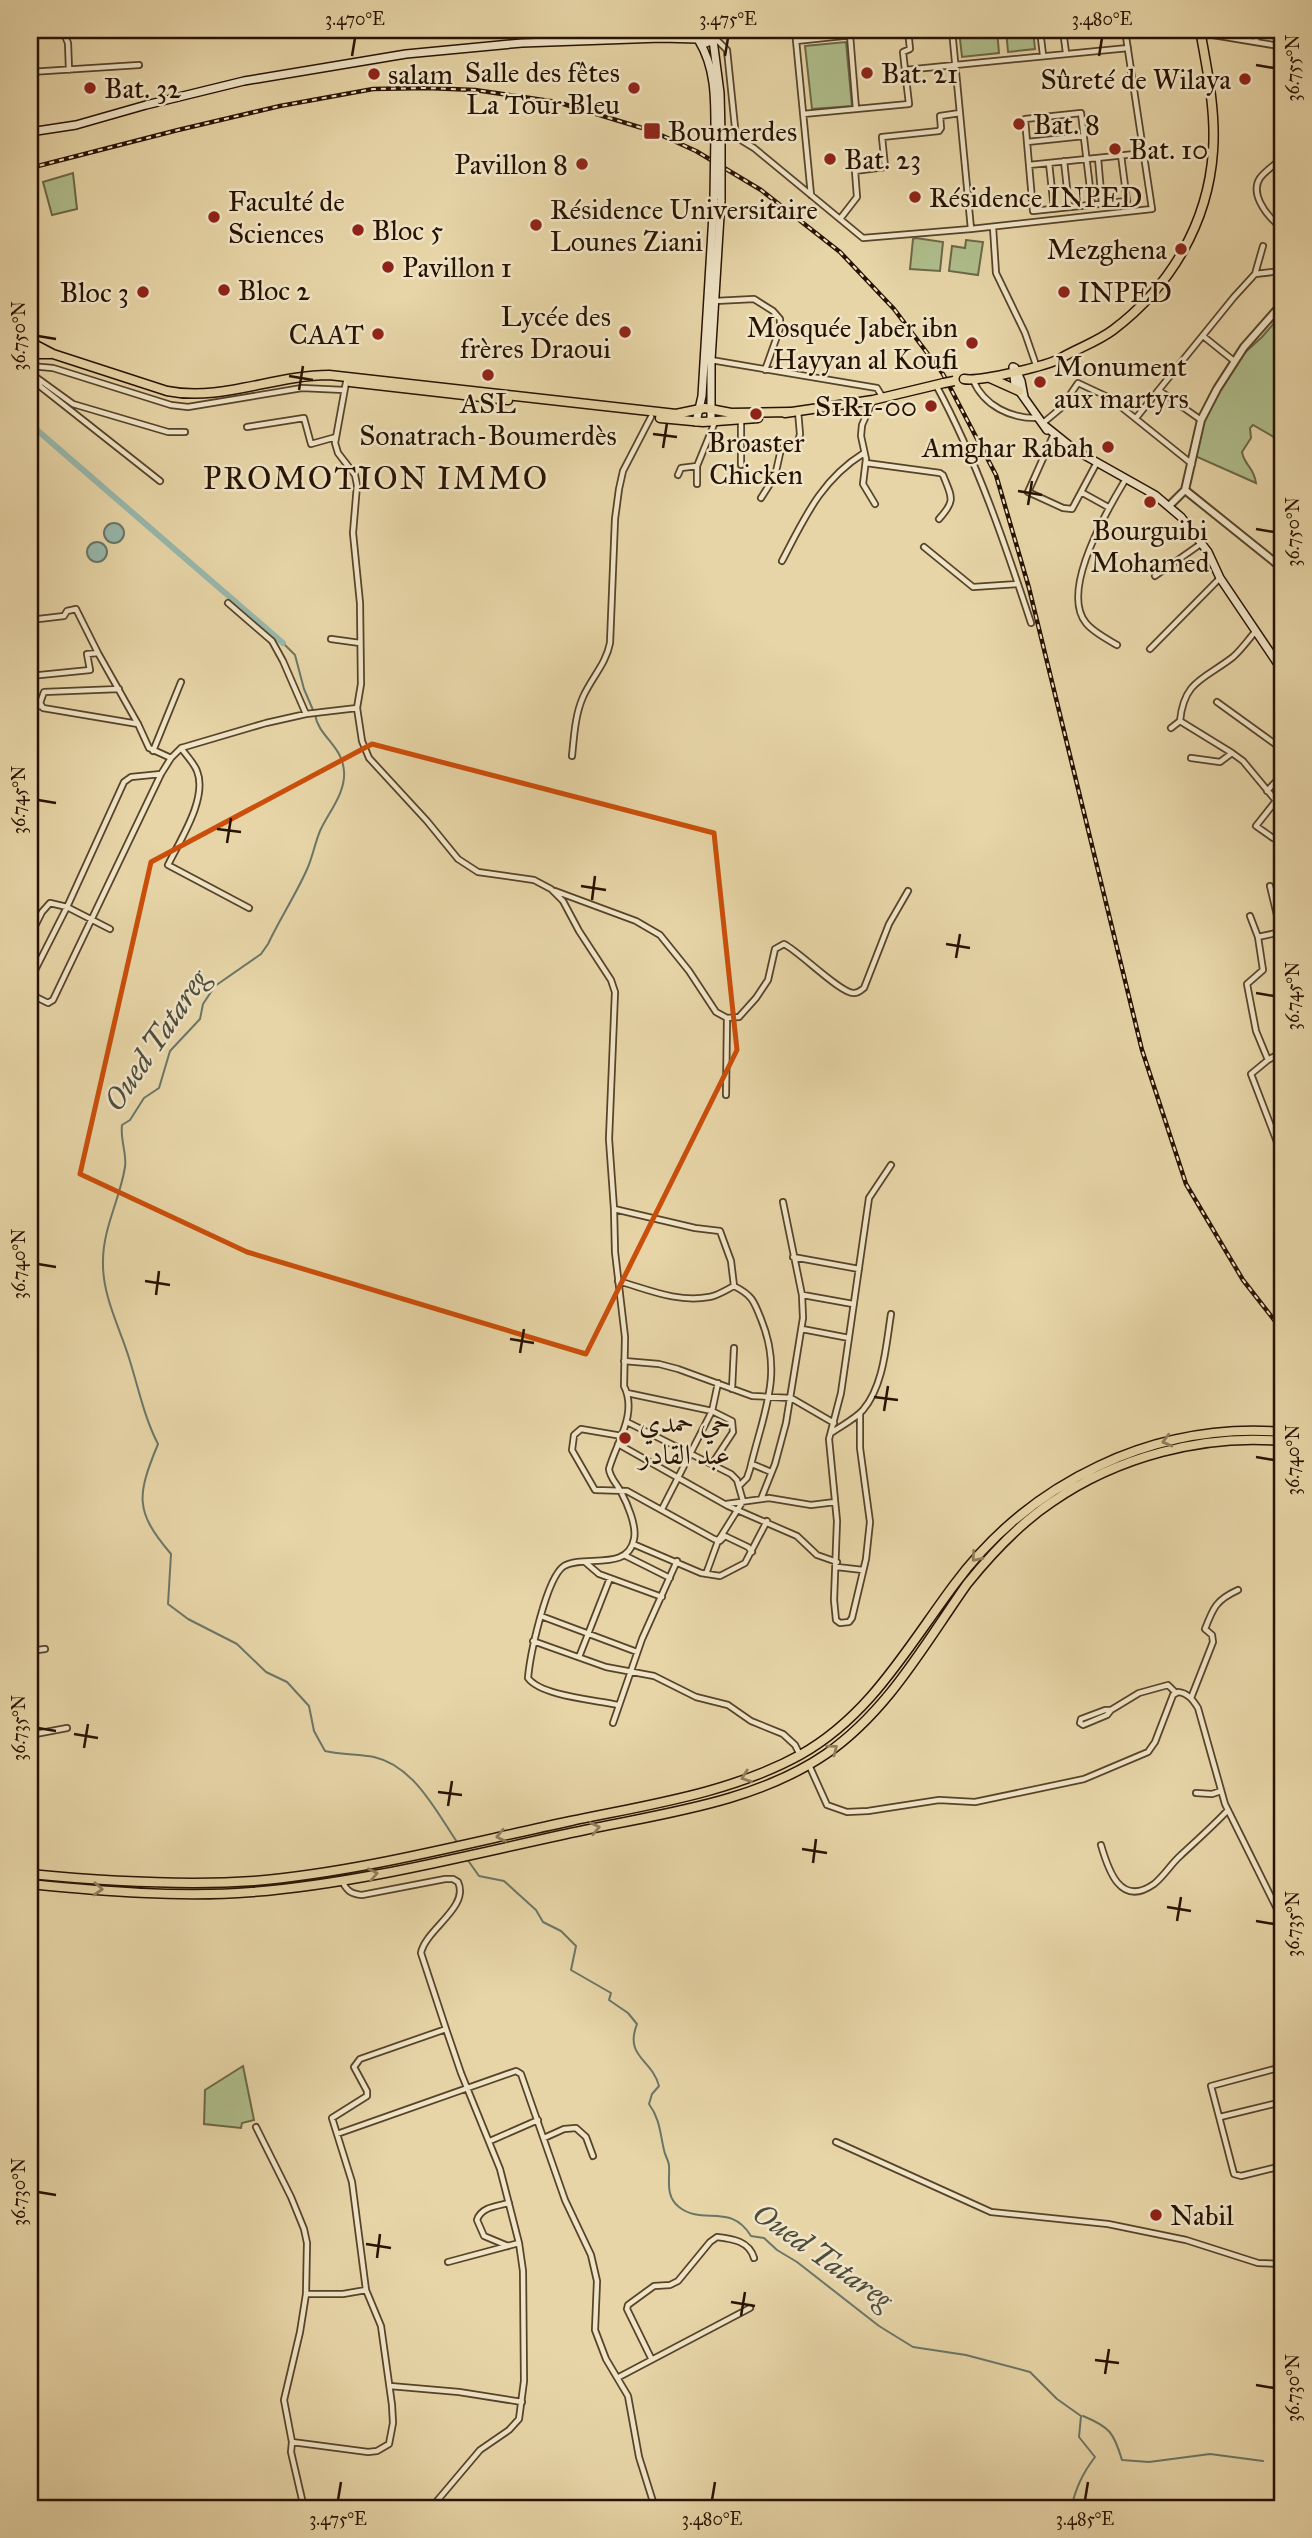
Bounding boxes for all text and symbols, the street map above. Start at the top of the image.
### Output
text: 3.470°E [325,8,385,30]
text: 3.475°E [699,8,757,30]
text: 3.480°E [1072,8,1132,30]
text: 36.755°N [1282,34,1304,102]
place label: Salle des fêtes La Tour Bleu [465,55,620,122]
place label: Bat. 21 [881,56,958,91]
place label: salam [388,57,453,92]
place label: Sûreté de Wilaya [1040,62,1231,97]
marker: Bat. 21 [859,65,875,81]
marker: salam [366,66,382,82]
place label: Bat. 32 [104,71,181,106]
marker: Sûreté de Wilaya [1237,71,1253,87]
marker: Bat. 32 [82,80,98,96]
marker: Salle des fêtes La Tour Bleu [626,80,642,96]
place label: Bat. 8 [1033,107,1100,142]
place label: Boumerdes [668,114,797,149]
marker: Bat. 8 [1011,116,1027,132]
marker: Boumerdes [642,121,662,141]
place label: Bat. 10 [1129,132,1208,167]
marker: Bat. 10 [1107,141,1123,157]
place label: Bat. 23 [844,142,921,177]
place label: Pavillon 8 [454,147,568,182]
marker: Bat. 23 [822,151,838,167]
marker: Pavillon 8 [574,156,590,172]
place label: Résidence INPED [929,180,1142,215]
place label: Faculté de Sciences [228,184,345,251]
marker: Résidence INPED [907,189,923,205]
place label: Résidence Universitaire Lounes Ziani [550,192,818,259]
marker: Faculté de Sciences [206,209,222,225]
place label: Bloc 5 [372,213,443,248]
marker: Résidence Universitaire Lounes Ziani [528,217,544,233]
marker: Bloc 5 [350,222,366,238]
place label: Mezghena [1047,232,1167,267]
marker: Mezghena [1173,241,1189,257]
place label: Pavillon 1 [402,250,512,285]
marker: Pavillon 1 [380,259,396,275]
place label: Bloc 2 [238,273,310,308]
place label: Bloc 3 [60,275,129,310]
place label: INPED [1078,275,1172,310]
marker: Bloc 2 [216,282,232,298]
marker: Bloc 3 [135,284,151,300]
marker: INPED [1056,284,1072,300]
place label: Lycée des frères Draoui [460,299,611,366]
text: 36.750°N [8,301,30,371]
place label: Mosquée Jaber ibn Hayyan al Koufi [747,310,959,377]
place label: CAAT [289,317,364,352]
marker: Lycée des frères Draoui [617,324,633,340]
marker: CAAT [370,326,386,342]
marker: Mosquée Jaber ibn Hayyan al Koufi [964,335,980,351]
place label: Monument aux martyrs [1054,349,1189,416]
marker: ASL Sonatrach-Boumerdès [480,367,496,383]
marker: Monument aux martyrs [1032,374,1048,390]
place label: ASL Sonatrach-Boumerdès [359,386,617,453]
place label: S1R1-00 [815,389,917,424]
marker: S1R1-00 [923,398,939,414]
marker: Broaster Chicken [748,406,764,422]
place label: Broaster Chicken [707,425,805,492]
place label: Amghar Rabah [921,430,1094,465]
marker: Amghar Rabah [1100,439,1116,455]
district label: PROMOTION IMMO [203,459,549,498]
marker: Bourguibi Mohamed [1142,494,1158,510]
text: 36.750°N [1282,497,1304,567]
place label: Bourguibi Mohamed [1090,513,1210,580]
text: 36.745°N [8,766,30,834]
water label: Oued Tatareg [96,962,217,1117]
text: 36.745°N [1282,962,1304,1030]
text: 36.740°N [8,1229,30,1299]
place label: حي حمدي عبد القادر [636,1405,731,1472]
text: 36.740°N [1282,1425,1304,1495]
marker: حي حمدي عبد القادر [617,1430,633,1446]
one-way arrow [1162,1433,1174,1447]
one-way arrow [972,1549,984,1562]
text: 36.735°N [8,1695,30,1761]
one-way arrow [825,1744,837,1757]
one-way arrow [741,1769,753,1783]
one-way arrow [589,1821,601,1836]
one-way arrow [495,1827,507,1842]
one-way arrow [367,1867,379,1882]
one-way arrow [93,1882,104,1897]
text: 36.735°N [1282,1891,1304,1957]
text: 36.730°N [8,2158,30,2226]
water label: Oued Tatareg [746,2195,901,2318]
place label: Nabil [1170,2198,1234,2233]
marker: Nabil [1148,2207,1164,2223]
text: 36.730°N [1282,2354,1304,2422]
text: 3.475°E [309,2508,367,2530]
text: 3.480°E [682,2508,742,2530]
text: 3.485°E [1056,2508,1114,2530]

